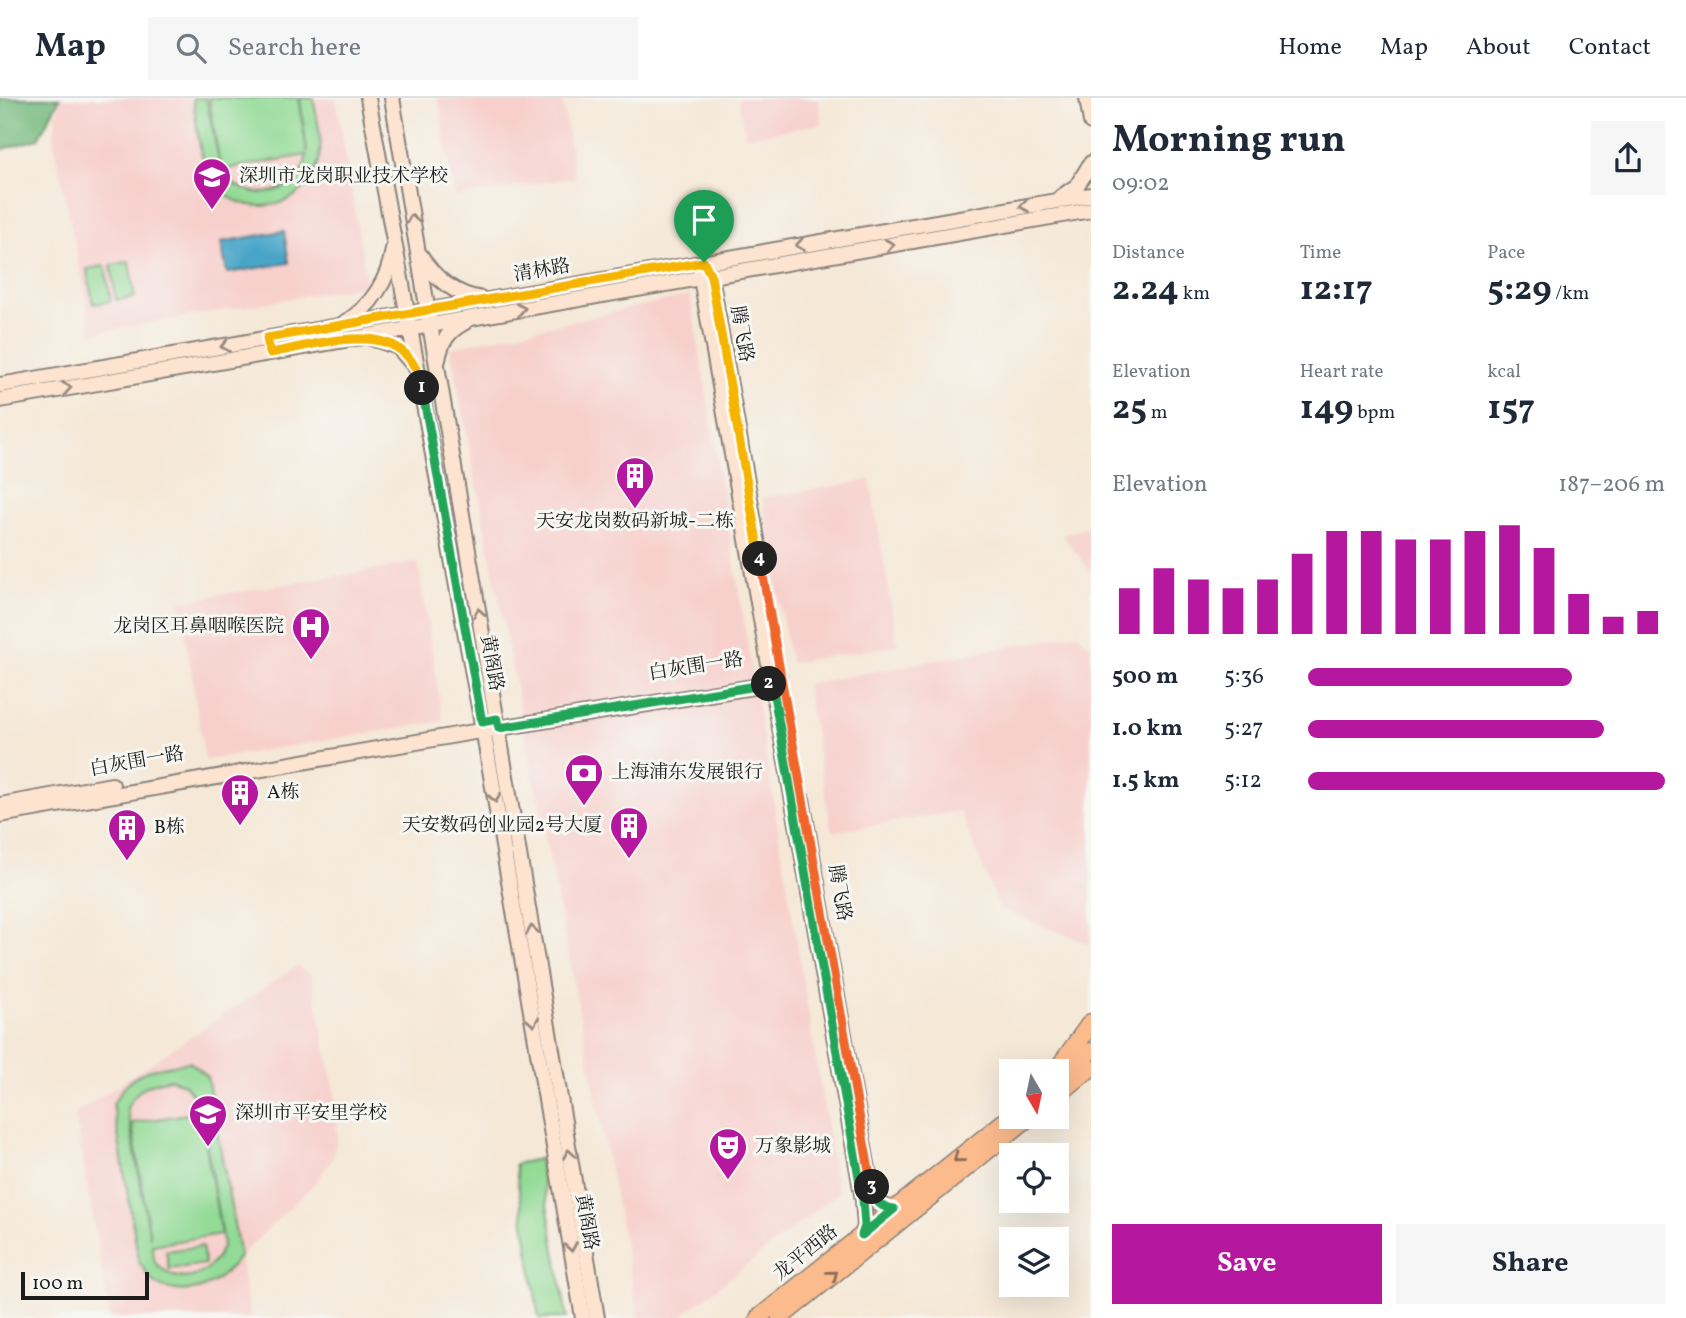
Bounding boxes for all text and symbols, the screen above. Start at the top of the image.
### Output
search box [148,17,638,80]
text: Map [35,25,106,71]
icon: search [172,29,210,67]
text: Search here [228,30,361,66]
text: Home [1278,31,1342,65]
text: Map [1380,31,1428,65]
text: About [1466,31,1531,65]
text: Contact [1569,31,1651,65]
text: Morning run [1112,115,1346,168]
button: share [1591,121,1665,195]
school or university icon: 深圳市龙岗职业技术学校 [191,156,233,211]
place label: 深圳市龙岗职业技术学校 [239,164,448,190]
text: 09:02 [1112,168,1170,200]
pin [674,190,734,262]
one-way arrow [1018,198,1030,213]
icon: arrive [685,201,723,239]
one-way arrow [405,213,420,225]
one-way arrow [794,237,806,252]
one-way arrow [884,238,896,253]
text: Distance [1112,240,1185,266]
text: Time [1300,240,1341,266]
text: Pace [1487,240,1525,266]
street label: 清林路 [512,253,572,289]
text: 2.24 [1112,266,1179,314]
text: 12:17 [1300,266,1373,314]
text: 5:29 [1487,266,1551,314]
text: km [1179,281,1210,307]
text: /km [1551,281,1589,307]
one-way arrow [515,302,527,317]
street label: 腾飞路 [723,304,759,364]
one-way arrow [219,338,230,353]
text: Elevation [1112,359,1191,385]
text: Heart rate [1300,359,1384,385]
text: kcal [1487,359,1521,385]
pin: 1 [404,370,440,406]
text: 1 [418,374,425,400]
one-way arrow [61,381,73,396]
text: 25 [1112,385,1147,433]
text: 149 [1300,385,1353,433]
text: 157 [1487,385,1535,433]
text: m [1147,400,1168,426]
text: bpm [1353,400,1395,426]
building icon: 天安龙岗数码新城-二栋 [614,455,656,510]
text: Elevation [1112,469,1208,501]
text: 187–206 m [1558,469,1665,501]
place label: 天安龙岗数码新城-二栋 [536,509,734,535]
pin: 4 [742,542,778,576]
text: 4 [754,545,765,571]
hospital icon: 龙岗区耳鼻咽喉医院 [290,606,332,661]
one-way arrow [472,607,487,619]
place label: 龙岗区耳鼻咽喉医院 [113,614,284,640]
street label: 黄阁路 [473,633,509,693]
street label: 白灰围一路 [647,647,745,687]
text: 500 m [1112,661,1178,693]
text: 5:36 [1224,661,1264,693]
pin: 2 [752,666,786,702]
text: 2 [764,670,773,696]
text: 1.0 km [1112,713,1183,745]
text: 5:27 [1224,713,1263,745]
street label: 白灰围一路 [88,741,186,783]
bank icon: 上海浦东发展银行 [563,752,605,807]
place label: 上海浦东发展银行 [611,760,763,786]
text: 1.5 km [1112,765,1179,797]
text: 5:12 [1224,765,1262,797]
building icon: A栋 [219,772,261,827]
place label: A栋 [267,780,299,806]
one-way arrow [487,792,502,804]
building icon: 天安数码创业园2号大厦 [608,805,650,860]
building icon: B栋 [106,807,148,862]
place label: 天安数码创业园2号大厦 [402,813,602,839]
place label: B栋 [154,815,185,841]
street label: 腾飞路 [821,863,857,923]
one-way arrow [525,924,540,935]
one-way arrow [525,1016,540,1028]
north arrow [999,1059,1069,1129]
map controls [999,1059,1069,1297]
school or university icon: 深圳市平安里学校 [187,1093,229,1148]
place label: 深圳市平安里学校 [235,1101,387,1127]
theatre icon: 万象影城 [707,1126,749,1181]
place label: 万象影城 [755,1134,831,1160]
button: locate [999,1143,1069,1213]
one-way arrow [562,1148,577,1160]
one-way arrow [954,1149,966,1162]
pin: 3 [854,1170,890,1204]
text: 3 [867,1173,876,1199]
street label: 黄阁路 [568,1192,604,1252]
street label: 龙平西路 [768,1219,844,1287]
button: Save [1112,1224,1382,1304]
button: Share [1396,1224,1665,1304]
button: layers [999,1227,1069,1297]
one-way arrow [563,1241,578,1253]
scale bar [21,1269,149,1301]
text: 100 m [32,1271,83,1297]
one-way arrow [826,1271,838,1284]

